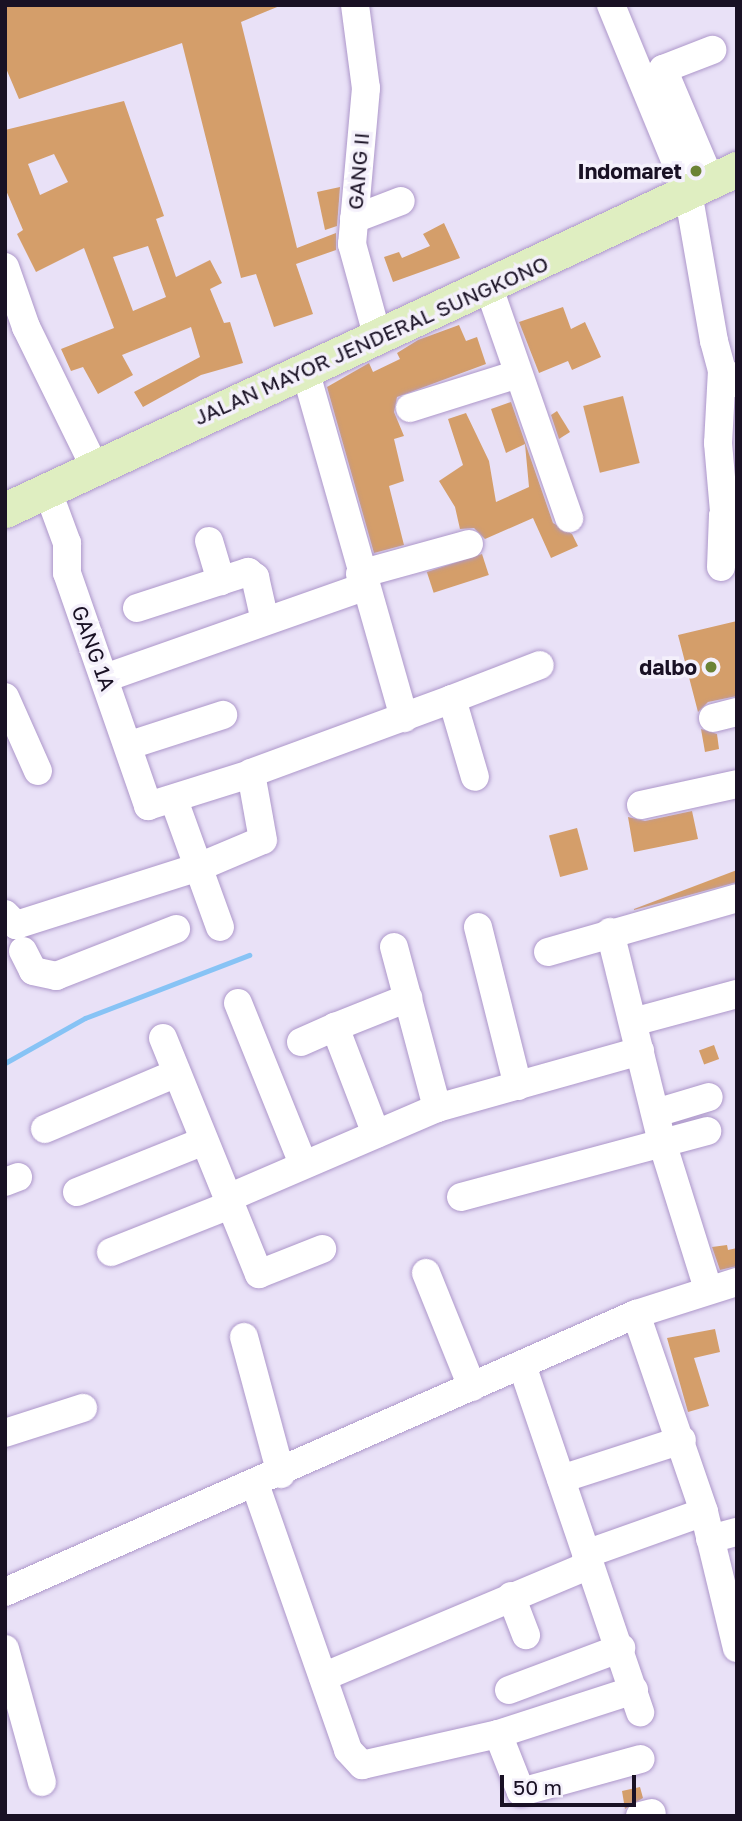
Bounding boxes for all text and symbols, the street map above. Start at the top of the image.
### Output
street label: GANG II [342,131,374,211]
place label: Indomaret [578,158,682,184]
marker: Indomaret [688,163,704,179]
street label: JALAN MAYOR JENDERAL SUNGKONO [190,250,552,430]
street label: GANG 1A [67,602,121,694]
place label: dalbo [639,654,697,680]
marker: dalbo [703,659,719,675]
scale bar [504,1762,640,1806]
text: 50 m [513,1774,562,1800]

